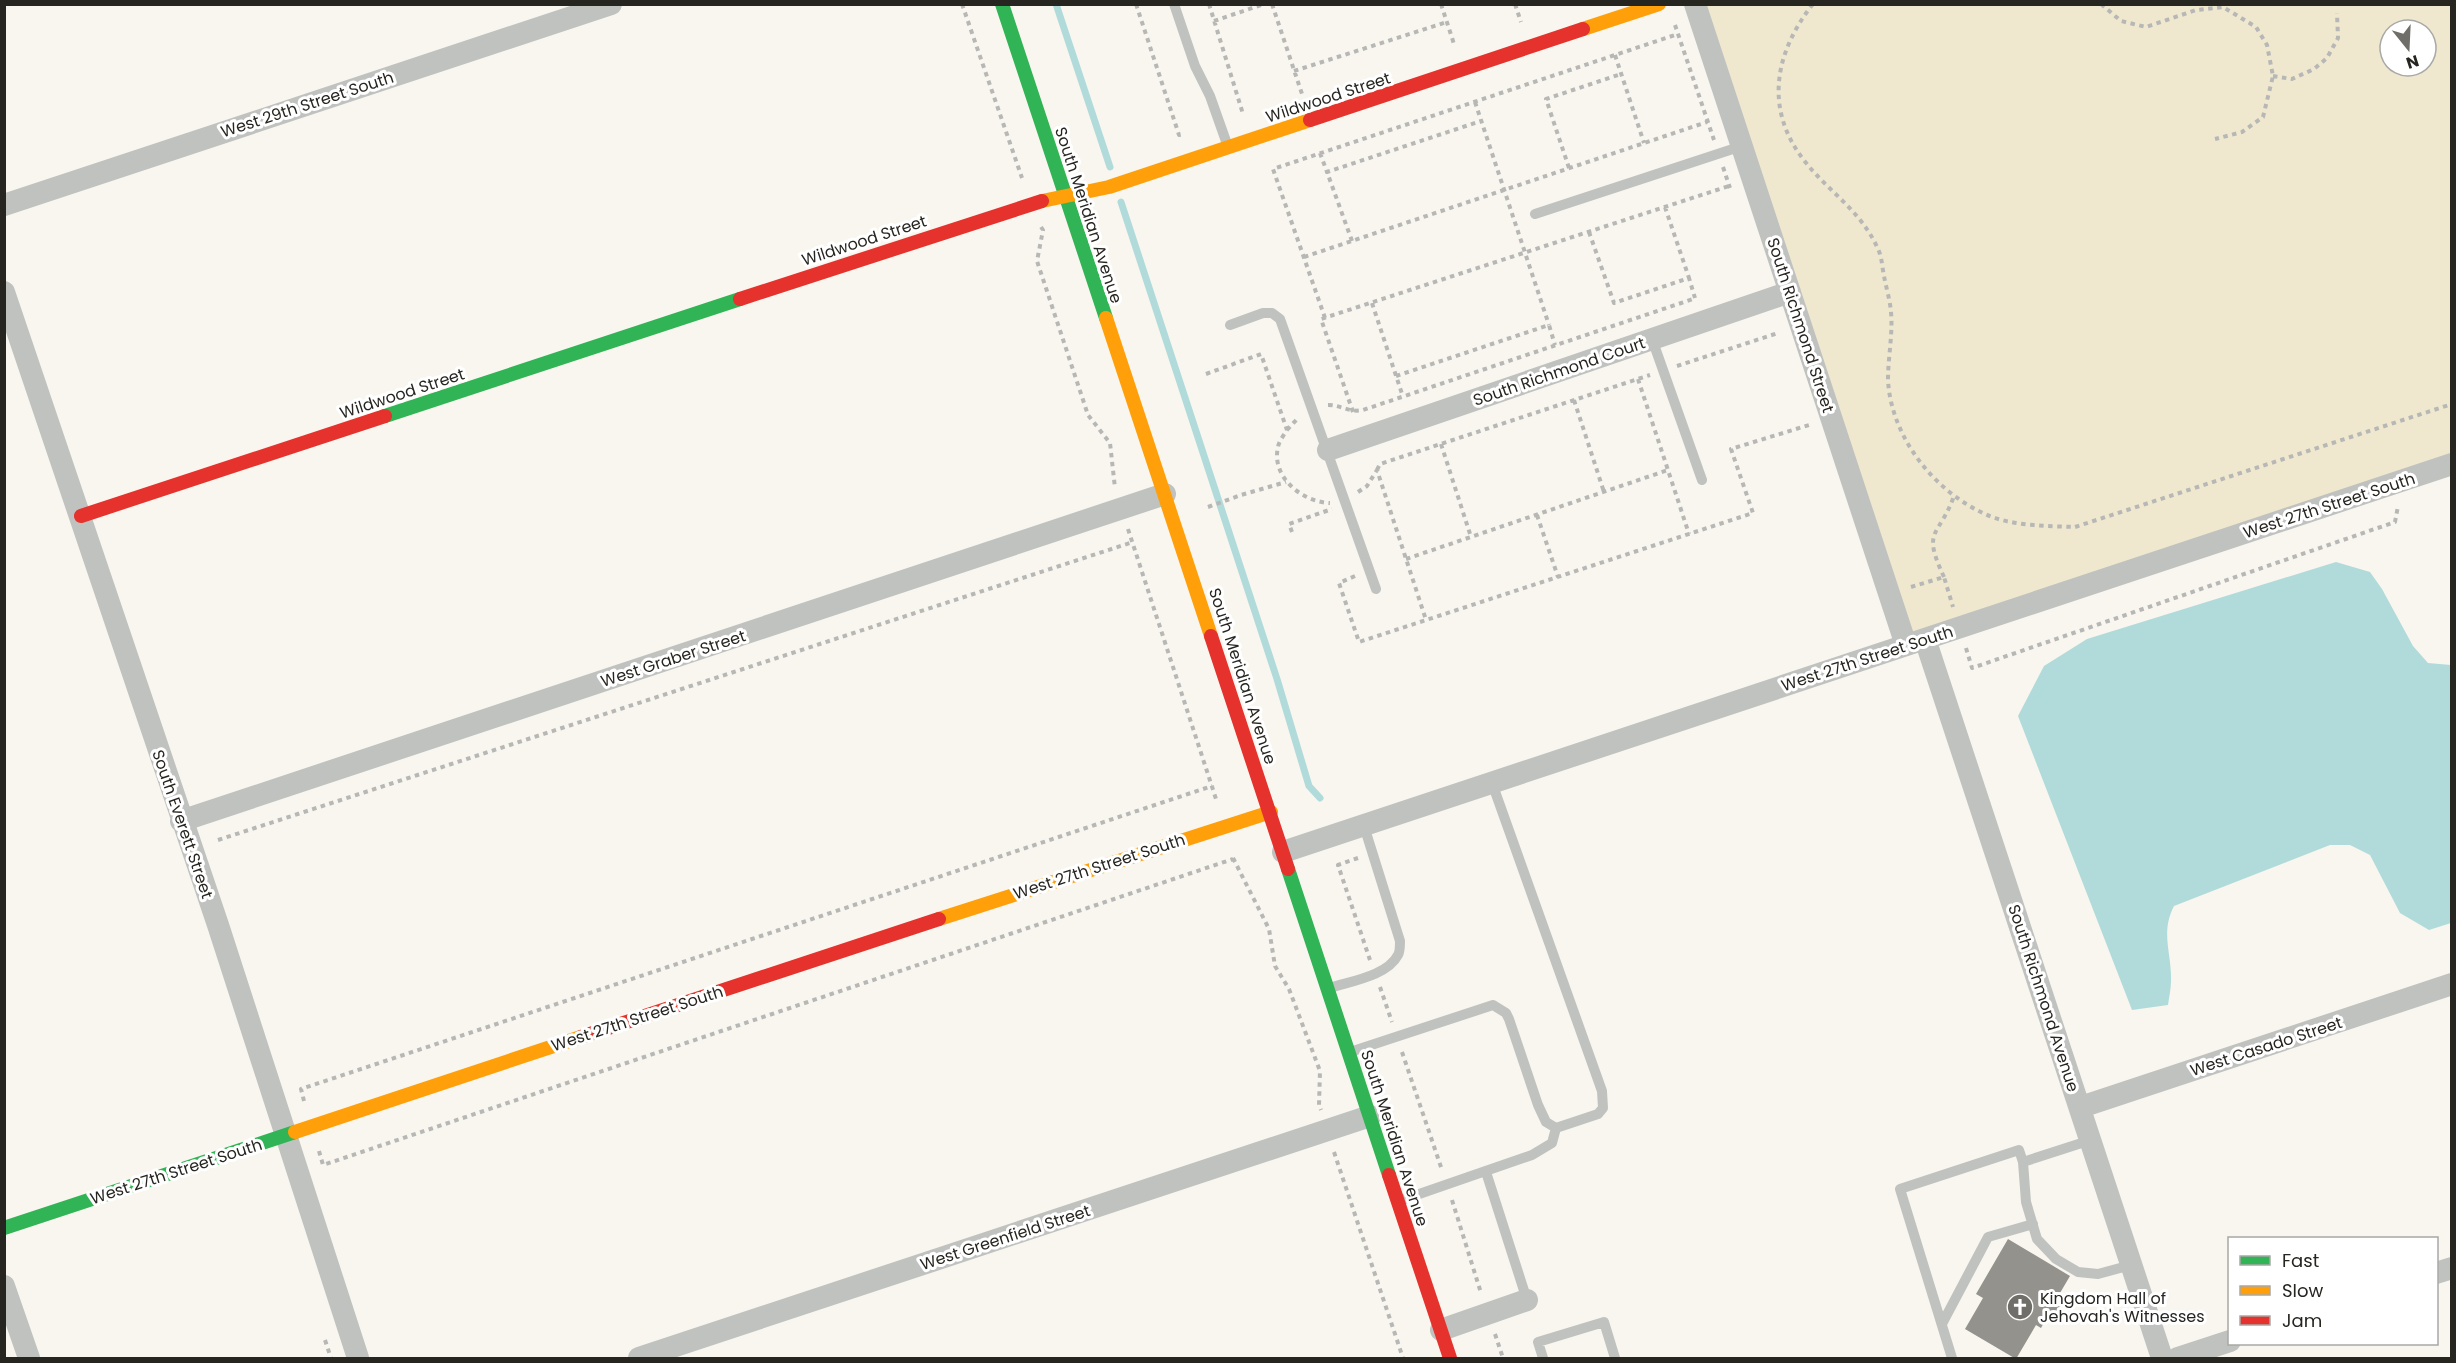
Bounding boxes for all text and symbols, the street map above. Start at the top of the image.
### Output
north arrow [2378,18,2438,78]
text: N [2403,49,2422,75]
street label: West 29th Street South [218,66,397,143]
street label: Wildwood Street [1263,66,1394,128]
street label: South Meridian Avenue [1049,124,1128,306]
street label: Wildwood Street [799,209,930,271]
street label: South Richmond Street [1761,235,1840,416]
street label: South Richmond Court [1470,331,1648,412]
street label: Wildwood Street [337,362,468,424]
street label: West 27th Street South [2240,467,2418,544]
street label: South Meridian Avenue [1203,585,1282,767]
street label: West 27th Street South [1778,620,1956,697]
street label: West Graber Street [598,624,749,693]
street label: South Everett Street [146,747,219,902]
street label: West 27th Street South [1010,828,1188,905]
street label: South Richmond Avenue [2002,901,2085,1095]
street label: West 27th Street South [548,980,726,1057]
street label: West Casado Street [2187,1011,2345,1082]
street label: South Meridian Avenue [1355,1047,1434,1229]
street label: West 27th Street South [87,1133,265,1210]
street label: West Greenfield Street [917,1199,1093,1276]
legend [2228,1237,2438,1345]
text: Fast [2282,1248,2319,1273]
text: Slow [2282,1278,2324,1303]
place label: Kingdom Hall of Jehovah's Witnesses [2040,1287,2205,1328]
church icon: Kingdom Hall of Jehovah's Witnesses [2005,1292,2035,1322]
text: Jam [2282,1308,2322,1333]

